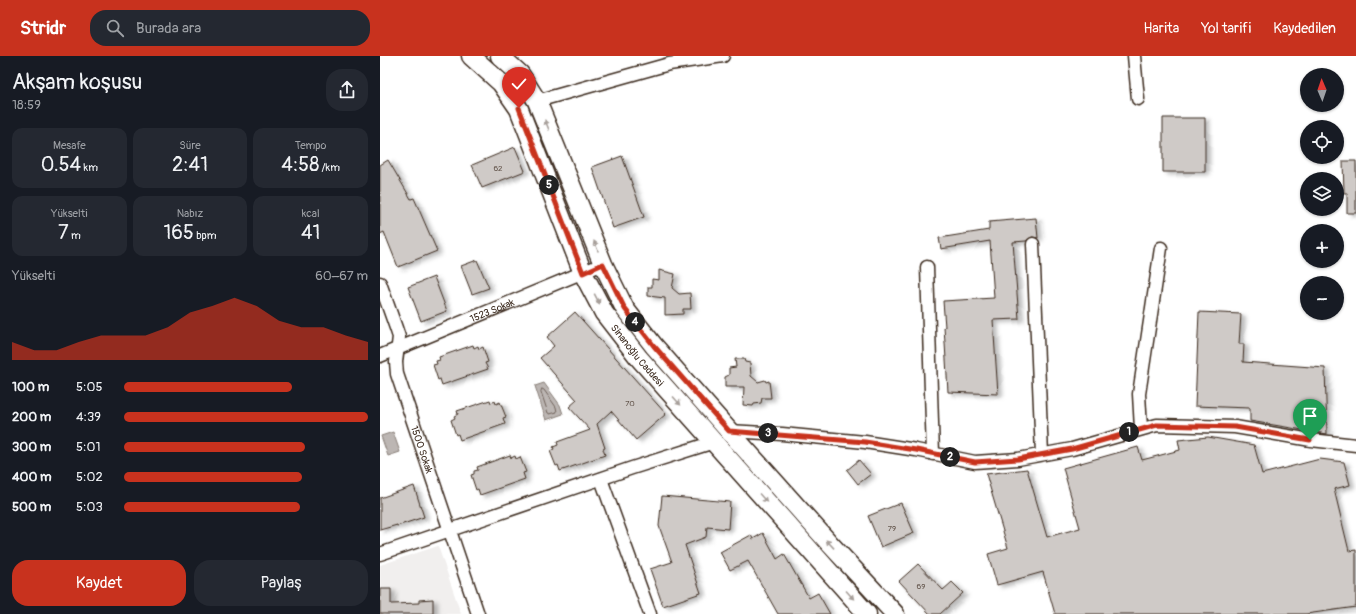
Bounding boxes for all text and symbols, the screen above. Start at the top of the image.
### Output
search box [90,10,370,46]
text: Stridr [20,16,66,40]
icon: search [104,17,126,39]
text: Burada ara [136,19,201,38]
text: Harita [1143,20,1179,37]
text: Yol tarifi [1201,20,1251,37]
text: Kaydedilen [1273,20,1336,37]
pin [502,67,536,108]
text: Akşam koşusu [12,68,142,96]
north arrow [1300,68,1344,112]
map controls [1300,68,1344,320]
button: share [326,69,368,111]
icon: check [508,73,530,95]
text: 18:59 [12,97,41,113]
one-way arrow [543,119,549,131]
button: locate [1300,120,1344,164]
text: Mesafe [53,139,86,152]
text: Süre [179,139,201,152]
text: Tempo [295,139,326,152]
text: 0.54 [41,152,81,177]
text: 2:41 [172,152,208,177]
text: 4:58 [281,152,319,177]
text: km [81,161,98,174]
text: /km [319,161,340,174]
house number: 62 [493,164,503,173]
button: layers [1300,172,1344,216]
pin: 5 [539,175,559,195]
text: 5 [546,178,552,191]
text: Yükselti [51,207,88,220]
text: Nabız [177,207,203,220]
text: kcal [302,207,320,220]
text: 7 [58,220,69,245]
text: 165 [163,220,194,245]
text: 41 [301,220,320,245]
button: + [1300,224,1344,268]
text: m [69,229,81,242]
text: bpm [194,229,217,242]
one-way arrow [593,240,599,251]
text: Yükselti [12,268,55,284]
text: 60–67 m [315,268,368,284]
button: − [1300,276,1344,320]
one-way arrow [594,293,600,305]
street label: 1523 Sokak [468,296,517,325]
pin: 4 [625,312,645,332]
text: 4 [632,315,638,328]
street label: Si̇nanoğlu Caddesi [608,322,666,389]
text: 100 m [12,379,49,395]
text: 5:05 [76,379,102,395]
one-way arrow [672,395,681,406]
house number: 70 [625,399,635,408]
pin [1293,399,1327,440]
icon: arrive [1299,405,1321,427]
text: 200 m [12,409,51,425]
text: 4:39 [76,409,101,425]
pin: 1 [1119,422,1139,442]
pin: 3 [758,423,778,443]
street label: 1500 Sokak [408,424,435,476]
text: 1 [1127,425,1131,438]
text: 3 [765,426,771,439]
text: 300 m [12,439,51,455]
text: 5:01 [76,439,100,455]
pin: 2 [940,447,960,467]
text: 2 [947,450,953,463]
text: 400 m [12,469,52,485]
text: 5:02 [76,469,103,485]
one-way arrow [759,492,768,503]
text: 500 m [12,499,51,515]
text: 5:03 [76,499,103,515]
house number: 79 [888,524,896,533]
one-way arrow [826,539,835,549]
button: Kaydet [12,560,186,606]
button: Paylaş [194,560,368,606]
house number: 69 [917,582,925,591]
one-way arrow [845,590,854,599]

